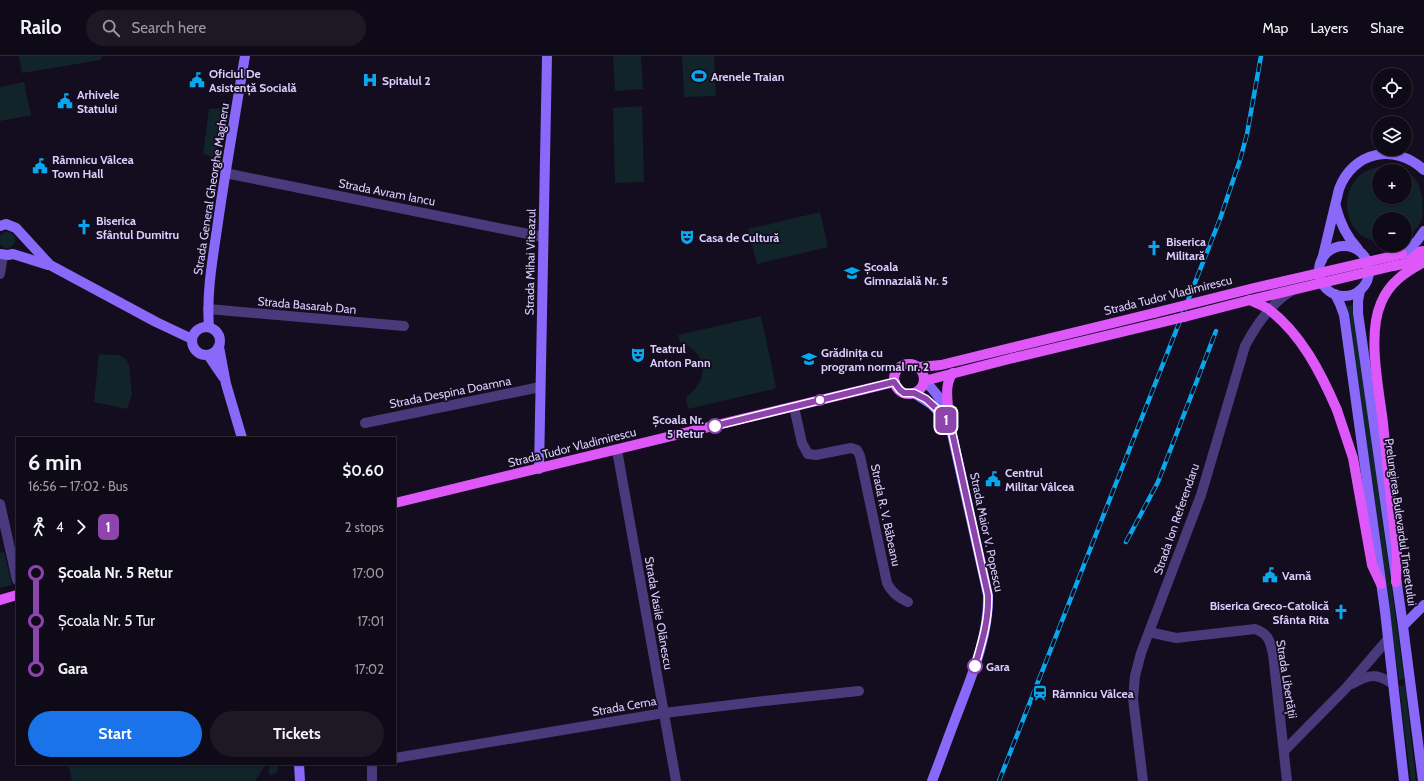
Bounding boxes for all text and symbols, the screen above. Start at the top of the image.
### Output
search box [86,10,366,46]
text: Railo [20,16,62,39]
icon: search [100,17,122,39]
text: Search here [132,19,206,37]
text: Map [1263,19,1288,37]
text: Layers [1310,19,1348,37]
text: Share [1370,19,1404,37]
place label: Oficiul De Asistență Socială [209,66,297,96]
sports icon: Arenele Traian [690,67,708,85]
map controls [1372,68,1412,252]
button: locate [1372,68,1412,108]
place label: Arenele Traian [711,69,784,84]
public building icon: Oficiul De Asistență Socială [188,71,206,89]
hospital icon: Spitalul 2 [361,71,379,89]
place label: Spitalul 2 [382,73,431,88]
place label: Arhivele Statului [77,87,119,116]
public building icon: Arhivele Statului [56,92,74,110]
street label: Strada General Gheorghe Magheru [190,102,232,276]
button: layers [1372,116,1412,156]
place label: Râmnicu Vâlcea Town Hall [52,152,134,181]
public building icon: Râmnicu Vâlcea Town Hall [31,157,49,175]
button: + [1372,164,1412,204]
street label: Strada Avram Iancu [337,175,437,209]
street label: Strada Mihai Viteazul [522,209,538,315]
button: − [1372,212,1412,252]
place label: Biserica Sfântul Dumitru [96,213,179,242]
church icon: Biserica Sfântul Dumitru [75,218,93,236]
theatre icon: Casa de Cultură [678,228,696,246]
place label: Casa de Cultură [699,230,779,245]
place label: Biserica Militară [1166,234,1206,263]
church icon: Biserica Militară [1145,239,1163,257]
place label: Școala Gimnazială Nr. 5 [864,259,948,288]
school or university icon: Școala Gimnazială Nr. 5 [843,264,861,282]
street label: Strada Tudor Vladimirescu [1102,272,1234,318]
street label: Strada Basarab Dan [257,293,357,317]
place label: Teatrul Anton Pann [650,341,711,370]
place label: Grădinița cu program normal nr. 2 [821,345,929,374]
theatre icon: Teatrul Anton Pann [629,346,647,364]
school or university icon: Grădinița cu program normal nr. 2 [800,350,818,368]
street label: Strada Despina Doamna [388,373,512,411]
unlabelled marker [814,394,826,406]
line badge: 1 [933,407,959,433]
text: 1 [943,411,949,429]
place label: Școala Nr. 5 Retur [652,412,704,441]
marker: Școala Nr. 5 Retur [707,418,723,434]
street label: Strada Tudor Vladimirescu [506,424,638,470]
street label: Prelungirea Bulevardul Tineretului [1382,437,1420,607]
text: 6 min [28,449,82,476]
street label: Strada Ion Referendaru [1150,461,1202,577]
text: $0.60 [343,462,384,480]
street label: Strada R. V. Băbeanu [868,462,904,568]
place label: Centrul Militar Vâlcea [1005,465,1074,494]
public building icon: Centrul Militar Vâlcea [984,470,1002,488]
street label: Strada Maior V. Popescu [967,471,1007,593]
text: 16:56 – 17:02 · Bus [28,478,128,494]
icon: walk [28,516,50,538]
icon: forward [70,516,92,538]
text: 1 [106,518,111,536]
text: 4 [56,519,64,535]
text: 2 stops [345,519,384,535]
street label: Strada Vasile Olănescu [642,555,676,671]
text: Școala Nr. 5 Retur [58,564,173,582]
text: 17:00 [352,565,384,581]
public building icon: Vamă [1261,566,1279,584]
place label: Vamă [1282,568,1311,583]
place label: Biserica Greco-Catolică Sfânta Rita [1210,598,1329,627]
church icon: Biserica Greco-Catolică Sfânta Rita [1332,603,1350,621]
text: Școala Nr. 5 Tur [58,612,155,630]
text: 17:01 [357,613,384,629]
street label: Strada Libertății [1272,639,1301,720]
marker: Gara [967,658,983,674]
place label: Gara [986,659,1010,674]
text: Gara [58,660,88,678]
text: 17:02 [355,661,384,677]
station icon: Râmnicu Vâlcea [1031,684,1049,702]
place label: Râmnicu Vâlcea [1052,686,1134,701]
street label: Strada Cerna [591,693,658,719]
button: Start [28,711,202,757]
button: Tickets [210,711,384,757]

